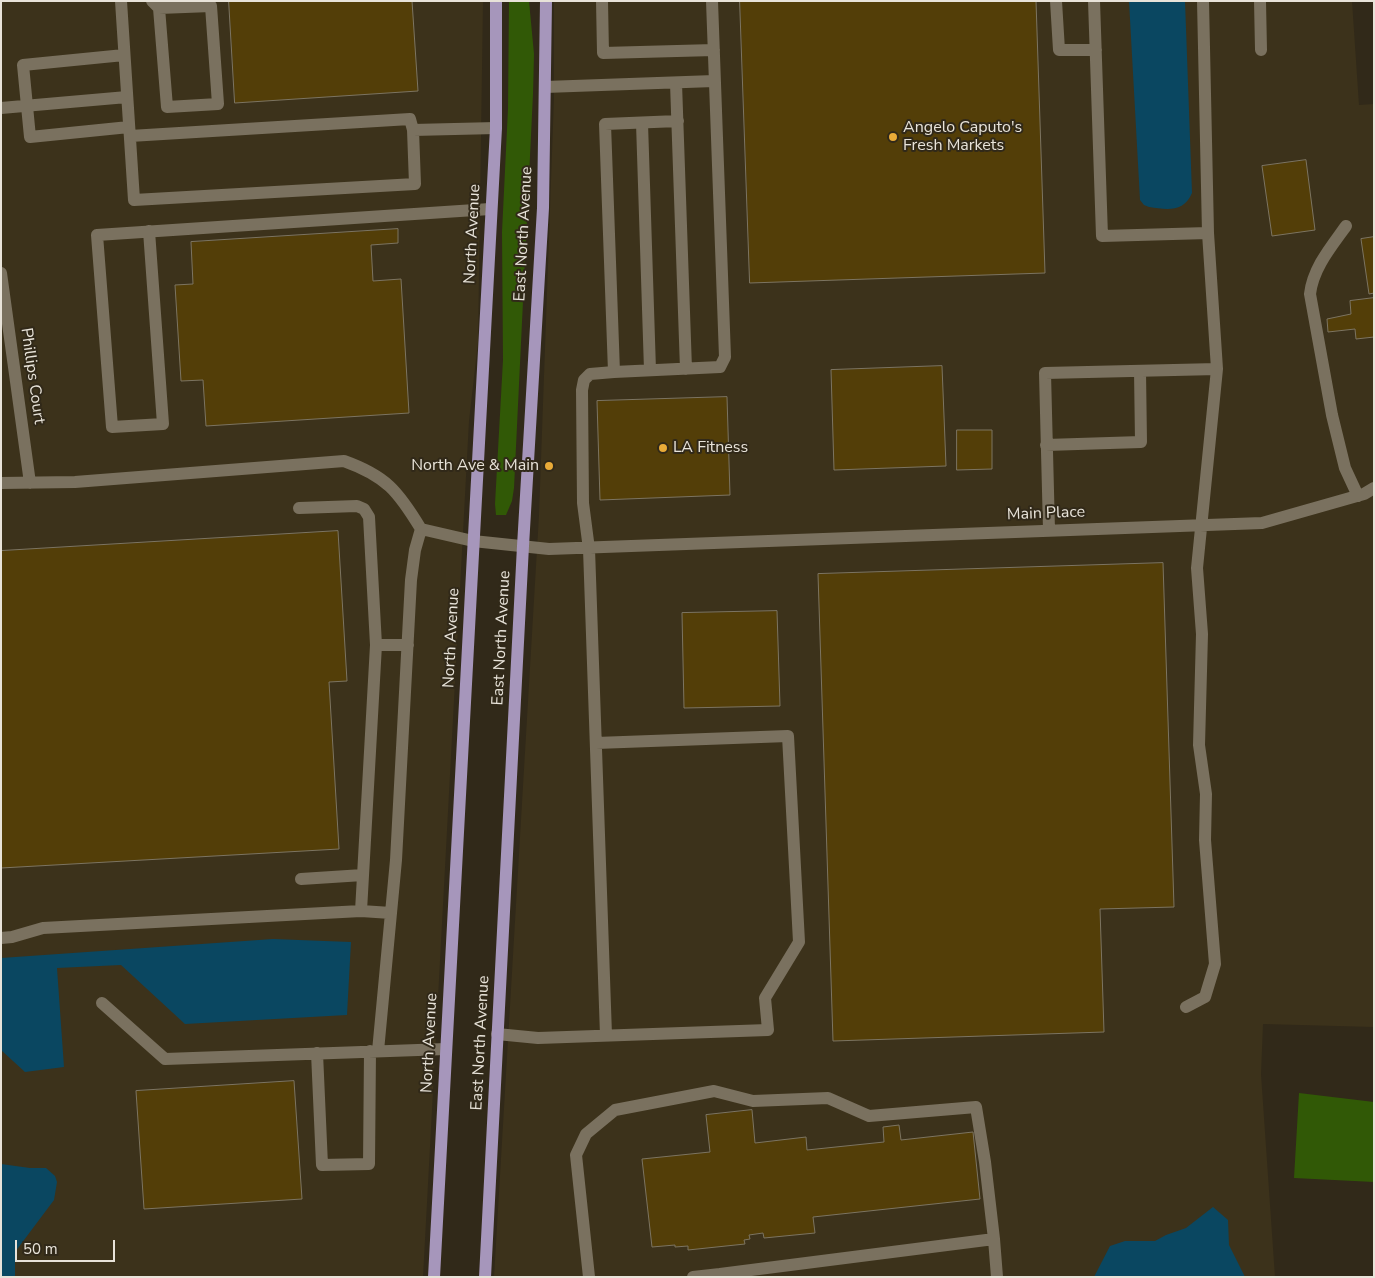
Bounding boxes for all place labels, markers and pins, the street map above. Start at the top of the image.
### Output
place label: Angelo Caputo's Fresh Markets [903,118,1022,156]
marker: Angelo Caputo's Fresh Markets [887,131,899,143]
place label: LA Fitness [673,438,748,458]
marker: LA Fitness [657,442,669,454]
place label: North Ave & Main [411,456,539,476]
marker: North Ave & Main [543,460,555,472]

